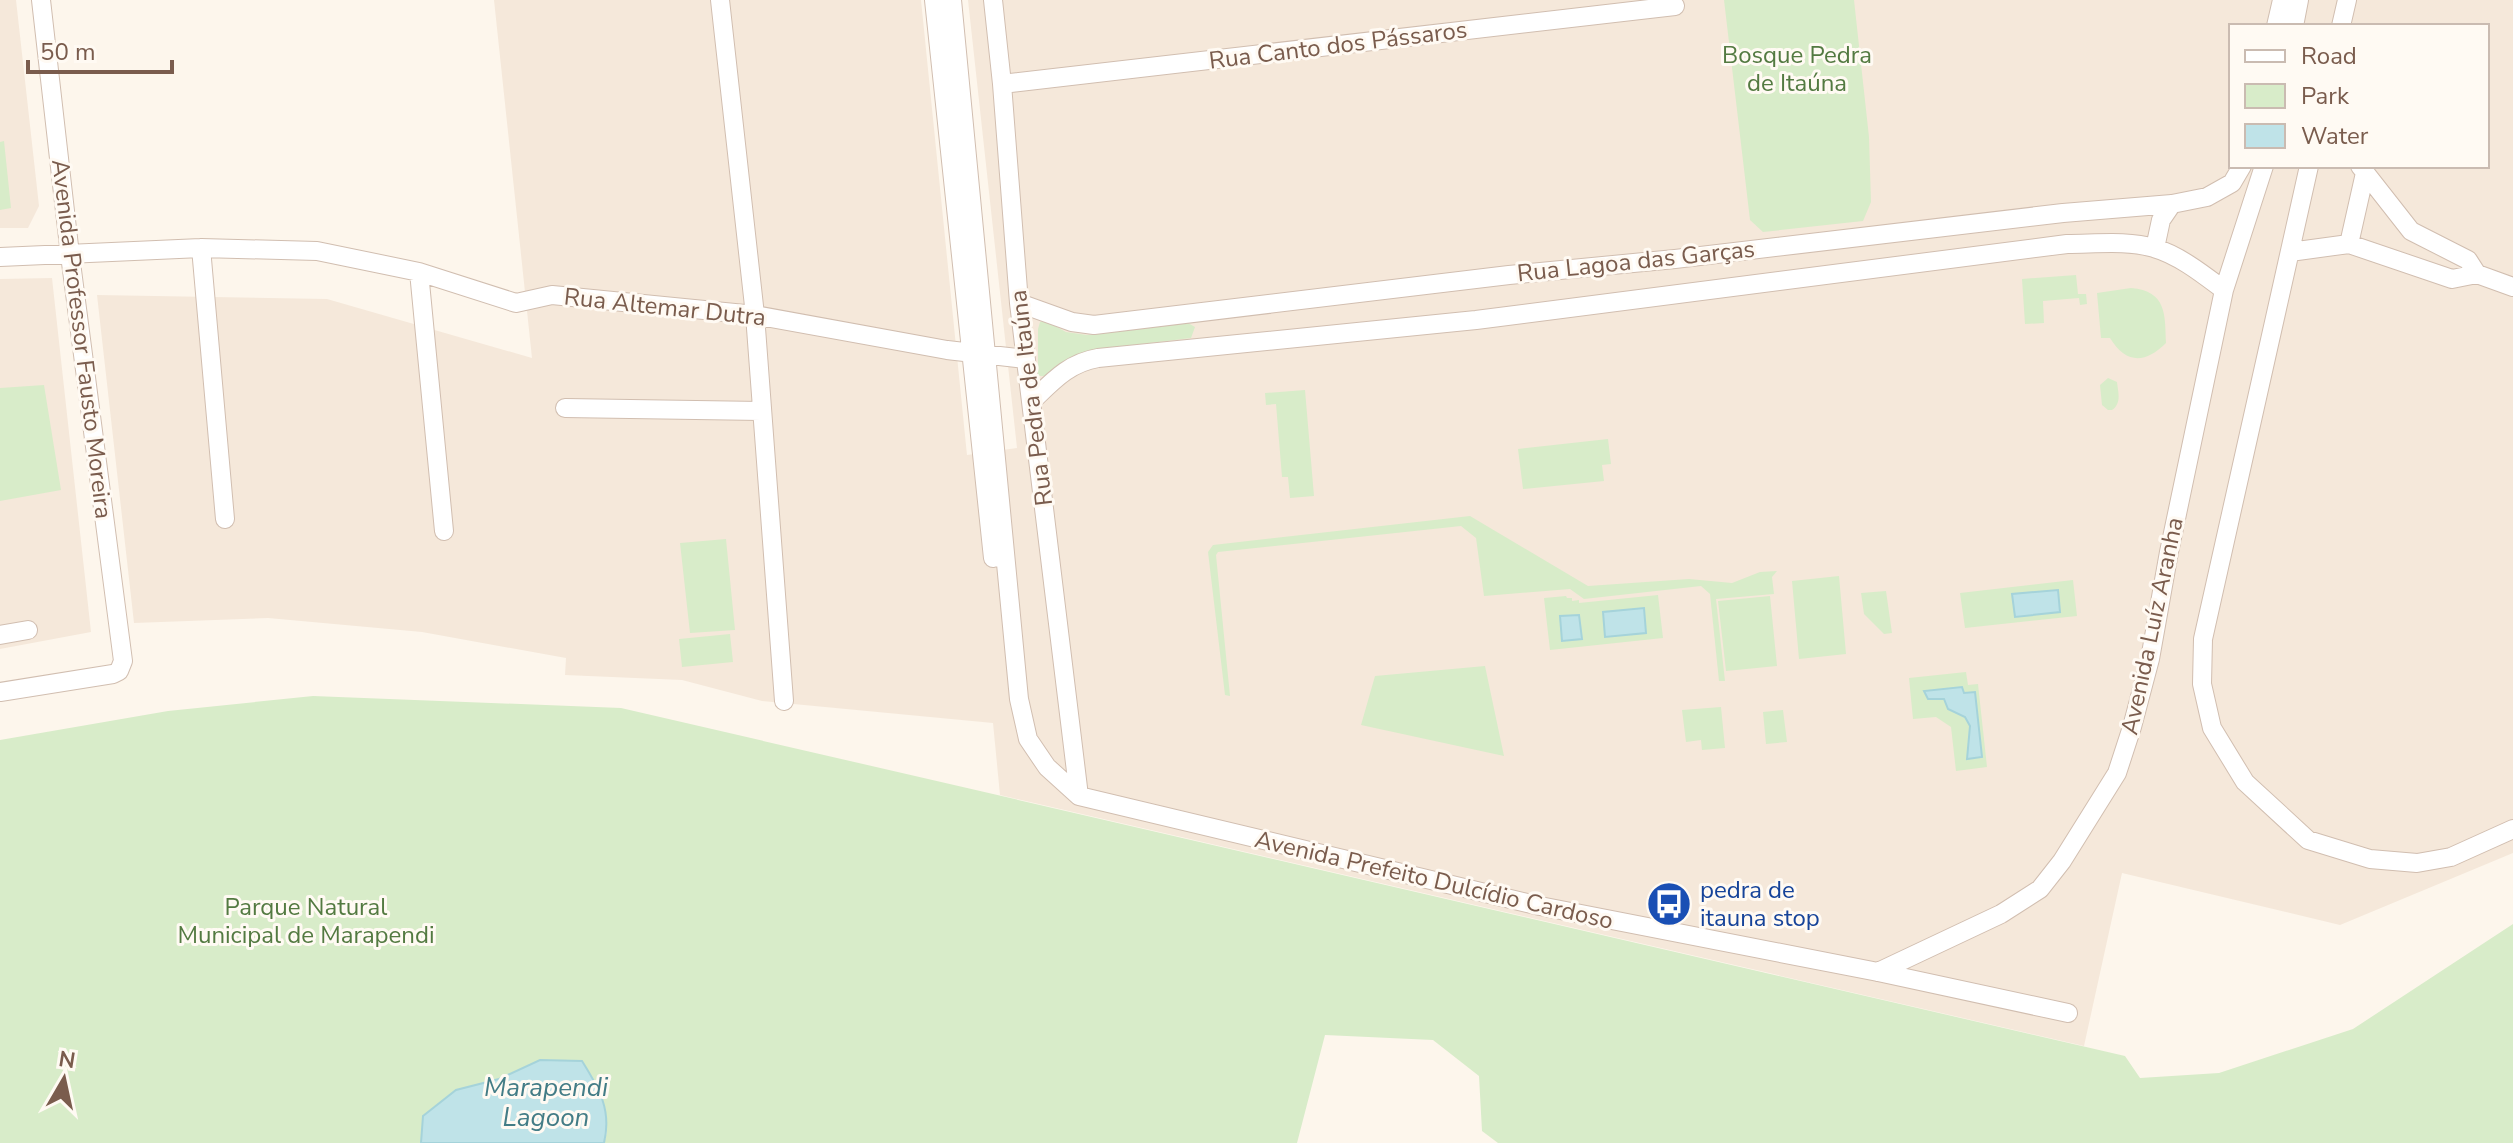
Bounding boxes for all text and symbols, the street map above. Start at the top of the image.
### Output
street label: Rua Canto dos Pássaros [1207,13,1469,77]
scale bar [28,24,172,74]
legend [2229,24,2489,168]
text: 50 m [40,36,96,68]
park label: Bosque Pedra de Itaúna [1722,39,1872,99]
text: Road [2301,40,2357,72]
text: Park [2301,80,2350,112]
text: Water [2301,120,2369,152]
street label: Avenida Professor Fausto Moreira [44,157,120,521]
street label: Rua Lagoa das Garças [1516,233,1756,289]
street label: Rua Altemar Dutra [563,280,767,334]
street label: Rua Pedra de Itaúna [1002,288,1060,508]
street label: Avenida Luíz Aranha [2113,514,2191,738]
street label: Avenida Prefeito Dulcídio Cardoso [1252,823,1616,937]
place label: pedra de itauna stop [1700,874,1820,934]
bus stop icon: pedra de itauna stop [1645,880,1693,928]
park label: Parque Natural Municipal de Marapendi [177,891,435,951]
north arrow [24,1039,104,1119]
text: N [56,1044,77,1076]
water label: Marapendi Lagoon [484,1070,609,1135]

